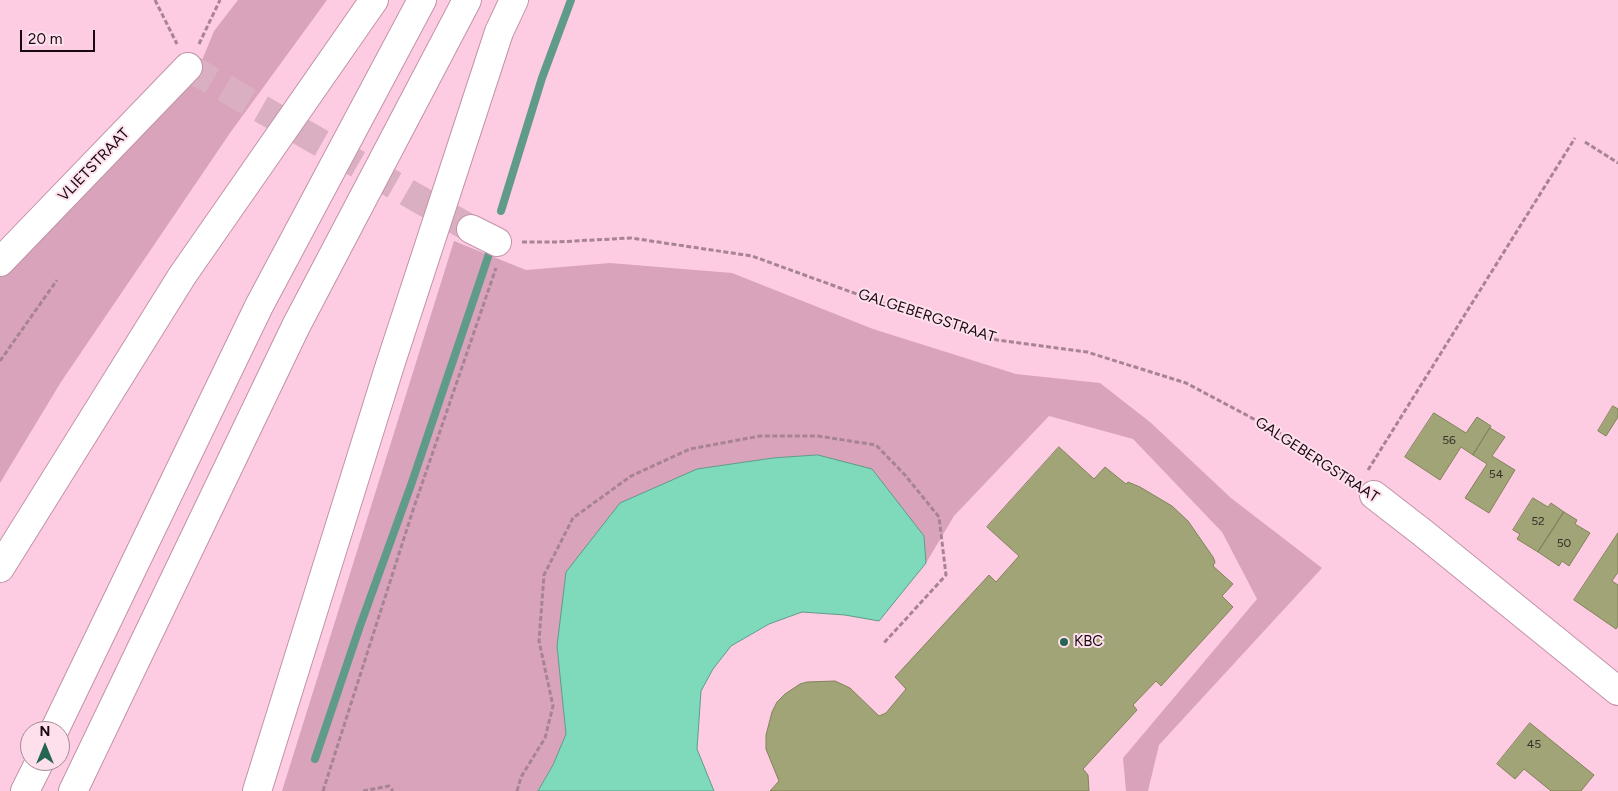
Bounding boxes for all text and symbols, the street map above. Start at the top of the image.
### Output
scale bar [22,20,98,52]
text: 20 m [28,30,62,48]
street label: VLIETSTRAAT [55,125,133,205]
street label: GALGEBERGSTRAAT [856,285,998,347]
street label: GALGEBERGSTRAAT [1252,413,1382,507]
house number: 56 [1442,433,1456,447]
house number: 54 [1489,467,1503,481]
house number: 52 [1531,514,1545,528]
house number: 50 [1557,536,1571,550]
place label: KBC [1074,633,1103,651]
marker: KBC [1058,636,1070,648]
north arrow [20,721,70,771]
text: N [40,723,50,740]
house number: 45 [1527,737,1541,751]

